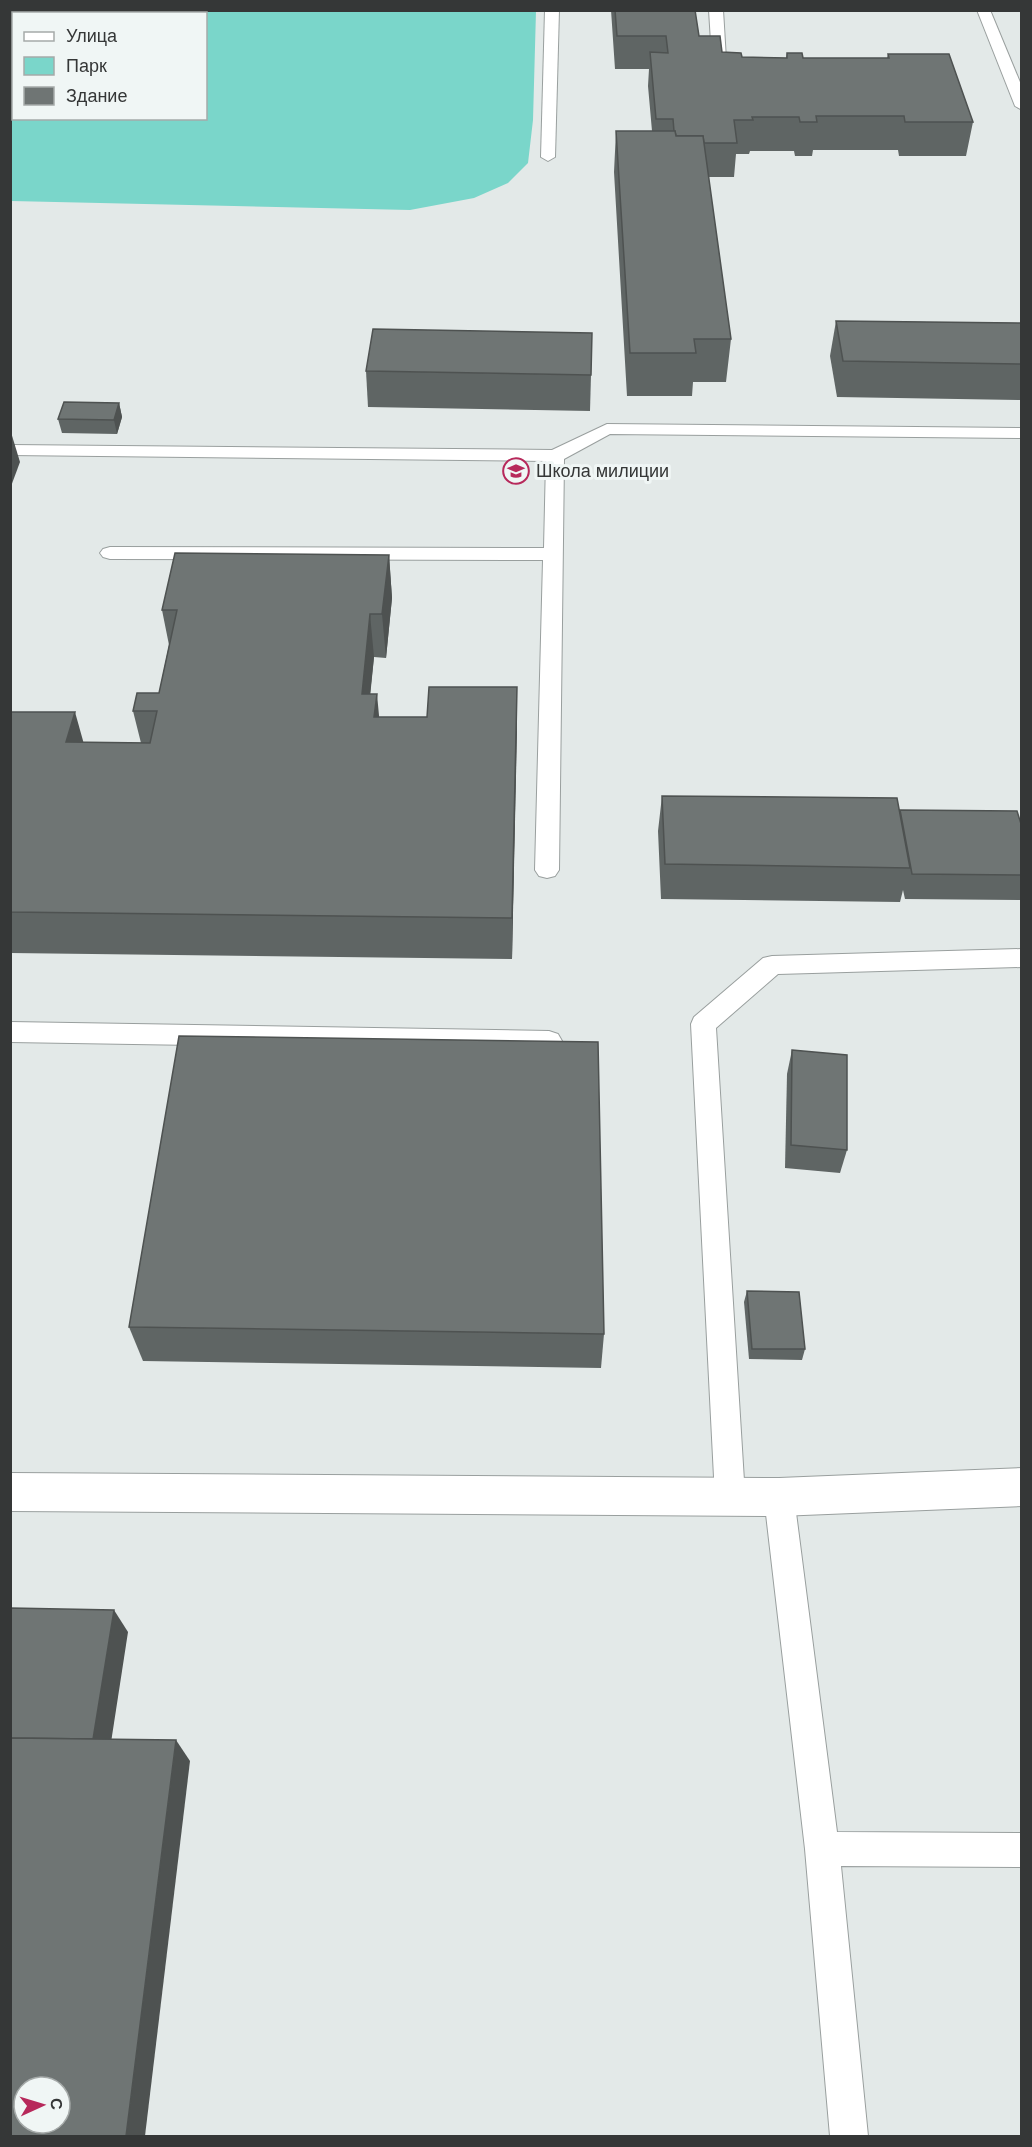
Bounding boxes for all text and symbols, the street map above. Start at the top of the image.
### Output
legend [12,12,207,120]
text: Улица [66,26,118,46]
text: Парк [66,56,107,76]
text: Здание [66,86,127,106]
school or university icon: Школа милиции [501,456,531,486]
place label: Школа милиции [536,461,669,481]
north arrow [12,2075,72,2135]
text: С [48,2098,65,2111]

